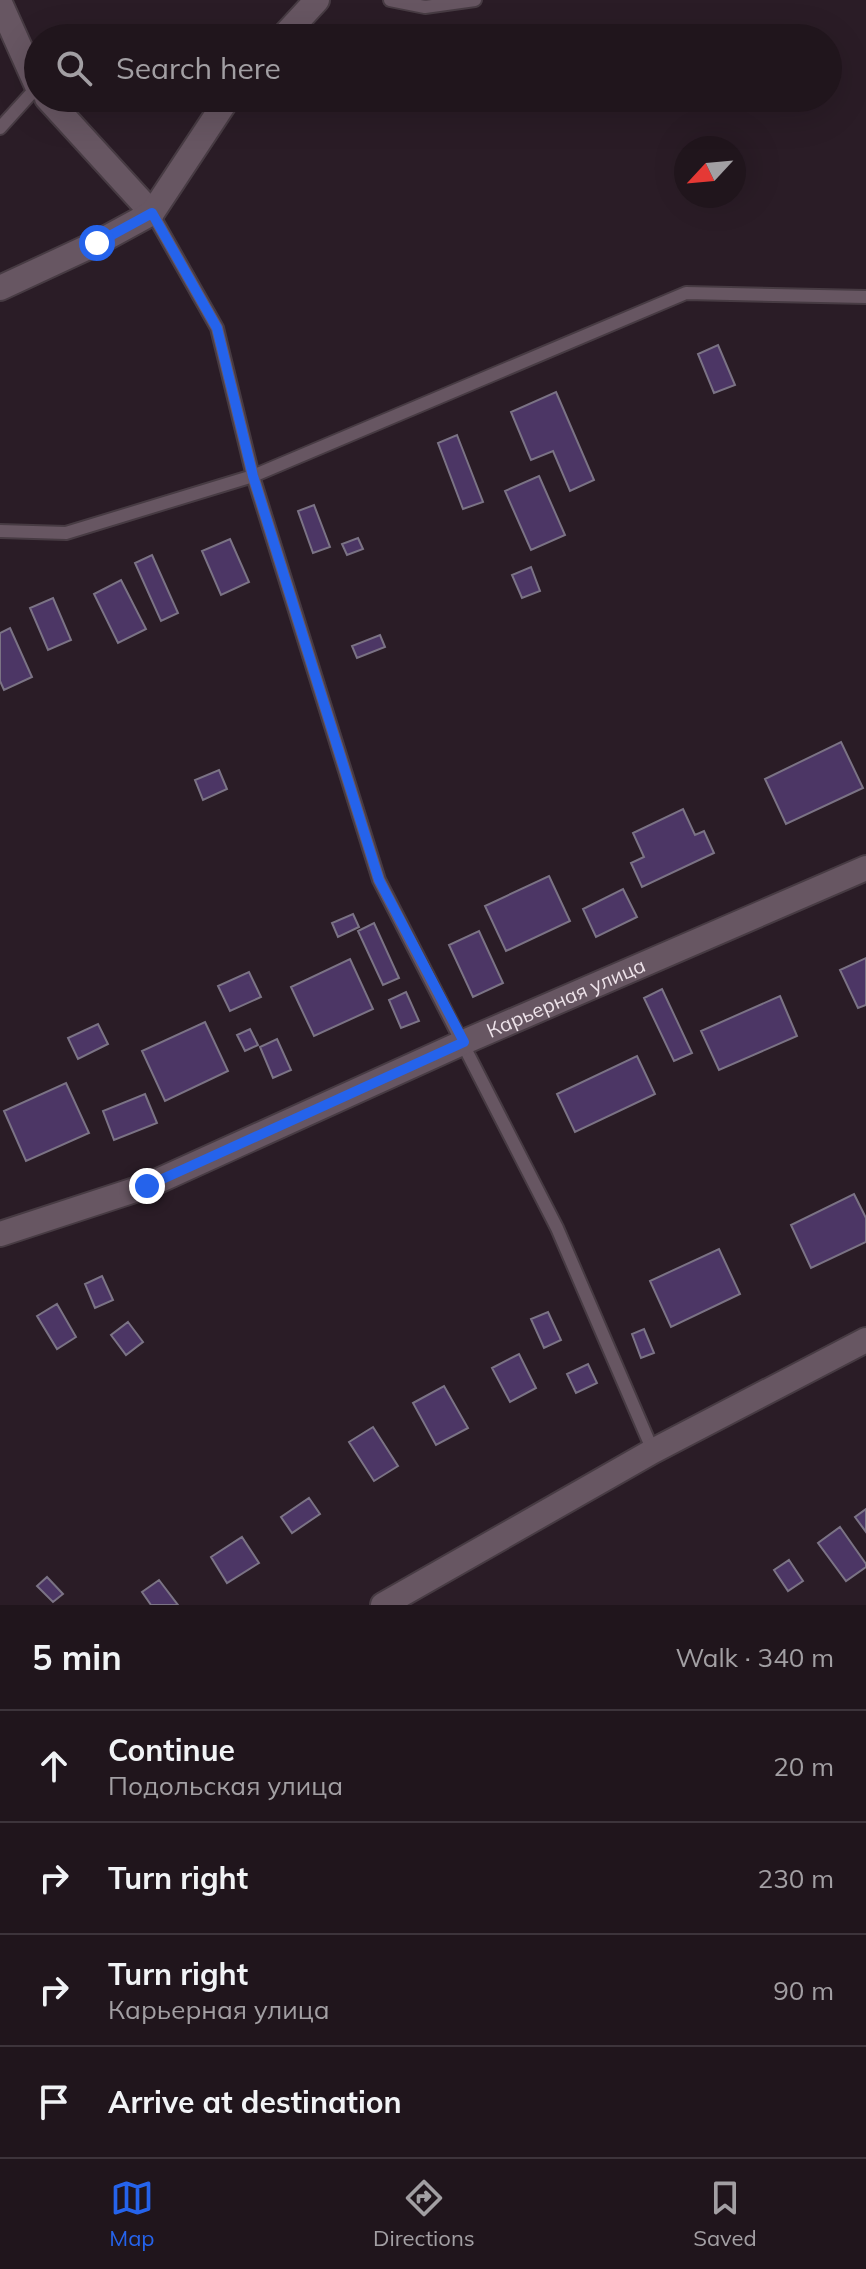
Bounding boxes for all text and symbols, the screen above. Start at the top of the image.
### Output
search box [24,24,842,112]
icon: search [52,46,96,90]
text: Search here [116,49,281,87]
north arrow [674,136,746,208]
route start [79,225,115,261]
street label: Карьерная улица [483,952,649,1043]
route end [129,1168,165,1204]
text: 5 min [32,1636,122,1679]
text: Walk · 340 m [675,1641,834,1674]
text: Continue [108,1731,235,1769]
icon: ahead [32,1744,76,1788]
text: 20 m [773,1750,834,1783]
text: Подольская улица [108,1769,343,1802]
icon: right [32,1856,76,1900]
text: Turn right [108,1859,248,1897]
text: 230 m [758,1862,834,1895]
text: Turn right [108,1955,248,1993]
icon: right [32,1968,76,2012]
text: 90 m [773,1974,834,2007]
text: Карьерная улица [108,1993,330,2026]
icon: arrive [32,2080,76,2124]
text: Arrive at destination [108,2083,402,2121]
tab: Map [109,2176,155,2252]
tab: Directions [373,2176,475,2252]
tab: Saved [693,2176,757,2252]

